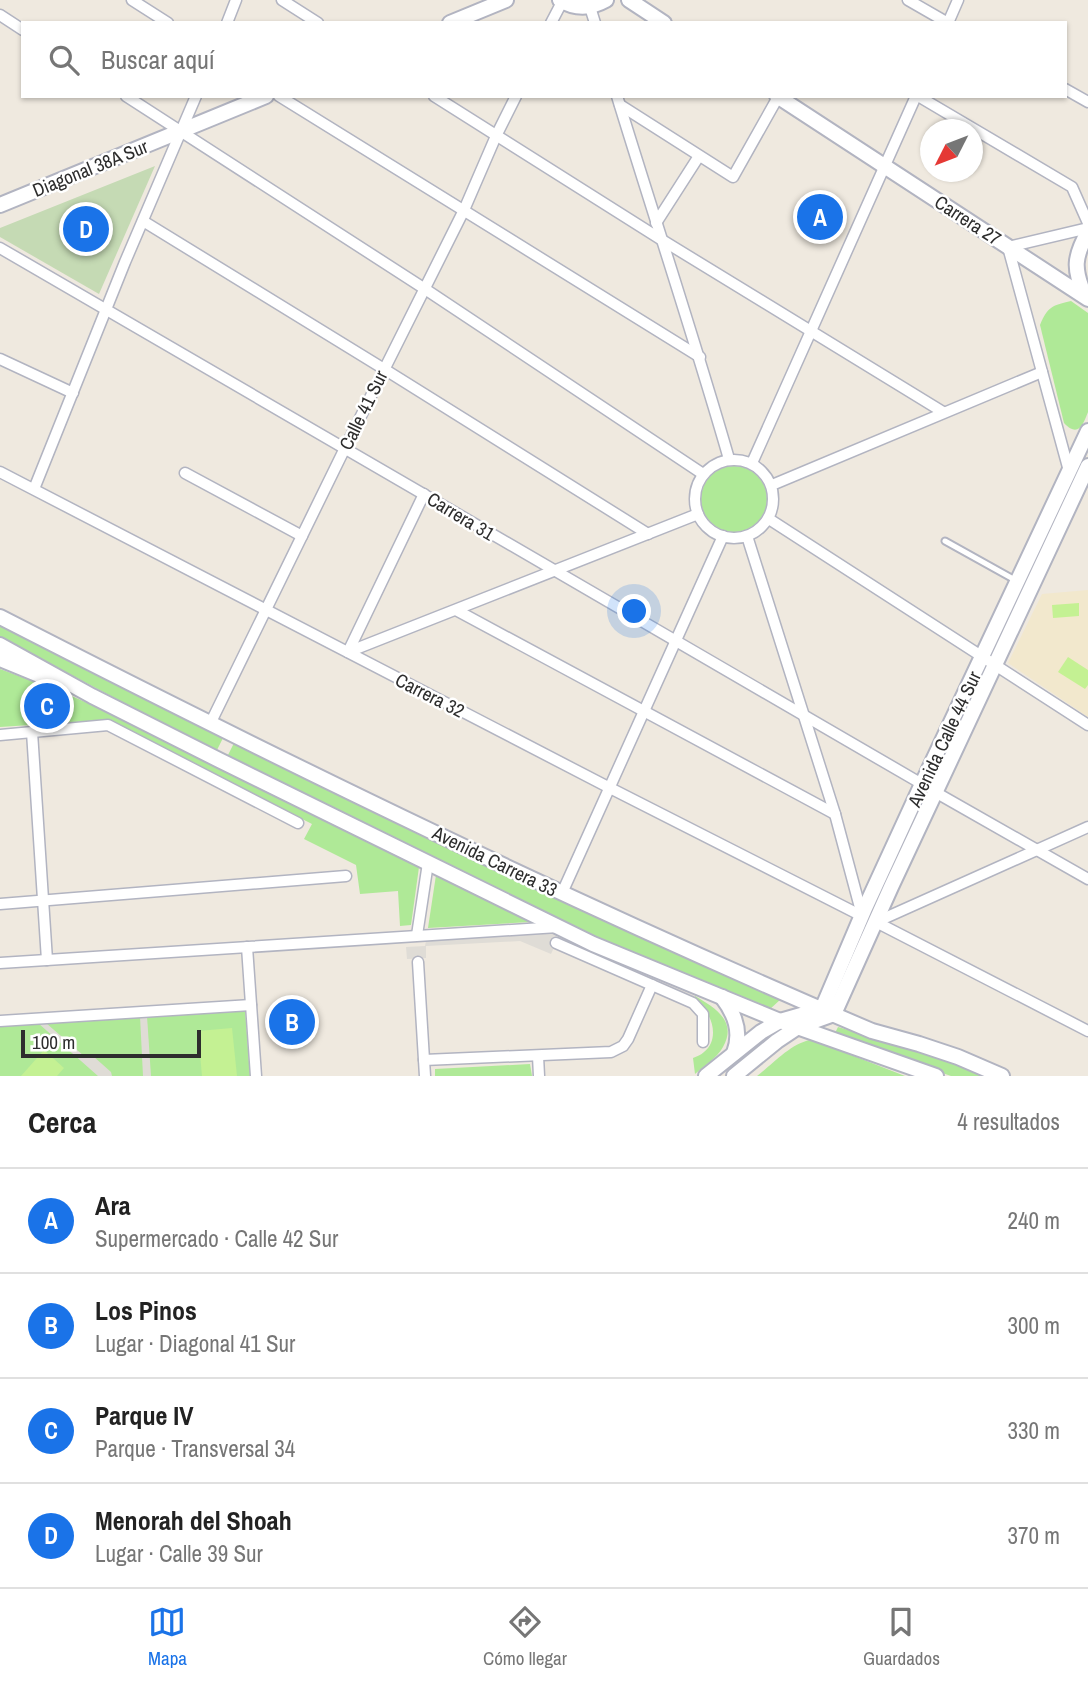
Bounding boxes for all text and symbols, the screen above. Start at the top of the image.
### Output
search box [21,21,1067,98]
icon: search [45,41,83,79]
text: Buscar aquí [101,42,215,77]
north arrow [920,119,983,182]
street label: Diagonal 38A Sur [29,133,152,203]
street label: Carrera 27 [930,189,1007,251]
pin: A [797,191,843,243]
pin: D [63,203,109,255]
street label: Calle 41 Sur [333,365,394,454]
street label: Carrera 31 [422,486,500,546]
your location [617,594,651,628]
street label: Avenida Calle 44 Sur [901,666,987,812]
street label: Carrera 32 [391,667,469,723]
pin: C [24,680,70,732]
street label: Avenida Carrera 33 [427,819,562,902]
pin: B [269,996,315,1048]
scale bar [21,1027,201,1059]
text: 100 m [32,1029,75,1055]
text: Cerca [28,1102,96,1142]
text: 4 resultados [957,1106,1060,1137]
text: Ara [95,1188,131,1223]
text: A [44,1205,58,1236]
text: 240 m [1008,1205,1060,1236]
text: Supermercado · Calle 42 Sur [95,1223,338,1254]
text: Los Pinos [95,1293,197,1328]
text: B [44,1310,58,1341]
text: 300 m [1008,1310,1060,1341]
text: Lugar · Diagonal 41 Sur [95,1328,295,1359]
text: Parque IV [95,1398,193,1433]
text: C [44,1415,58,1446]
text: 330 m [1008,1415,1060,1446]
text: Parque · Transversal 34 [95,1433,295,1464]
text: Menorah del Shoah [95,1503,292,1538]
text: D [44,1520,58,1551]
text: 370 m [1008,1520,1060,1551]
text: Lugar · Calle 39 Sur [95,1538,263,1569]
tab: Mapa [148,1603,187,1671]
tab: Cómo llegar [483,1603,567,1671]
tab: Guardados [863,1603,940,1671]

